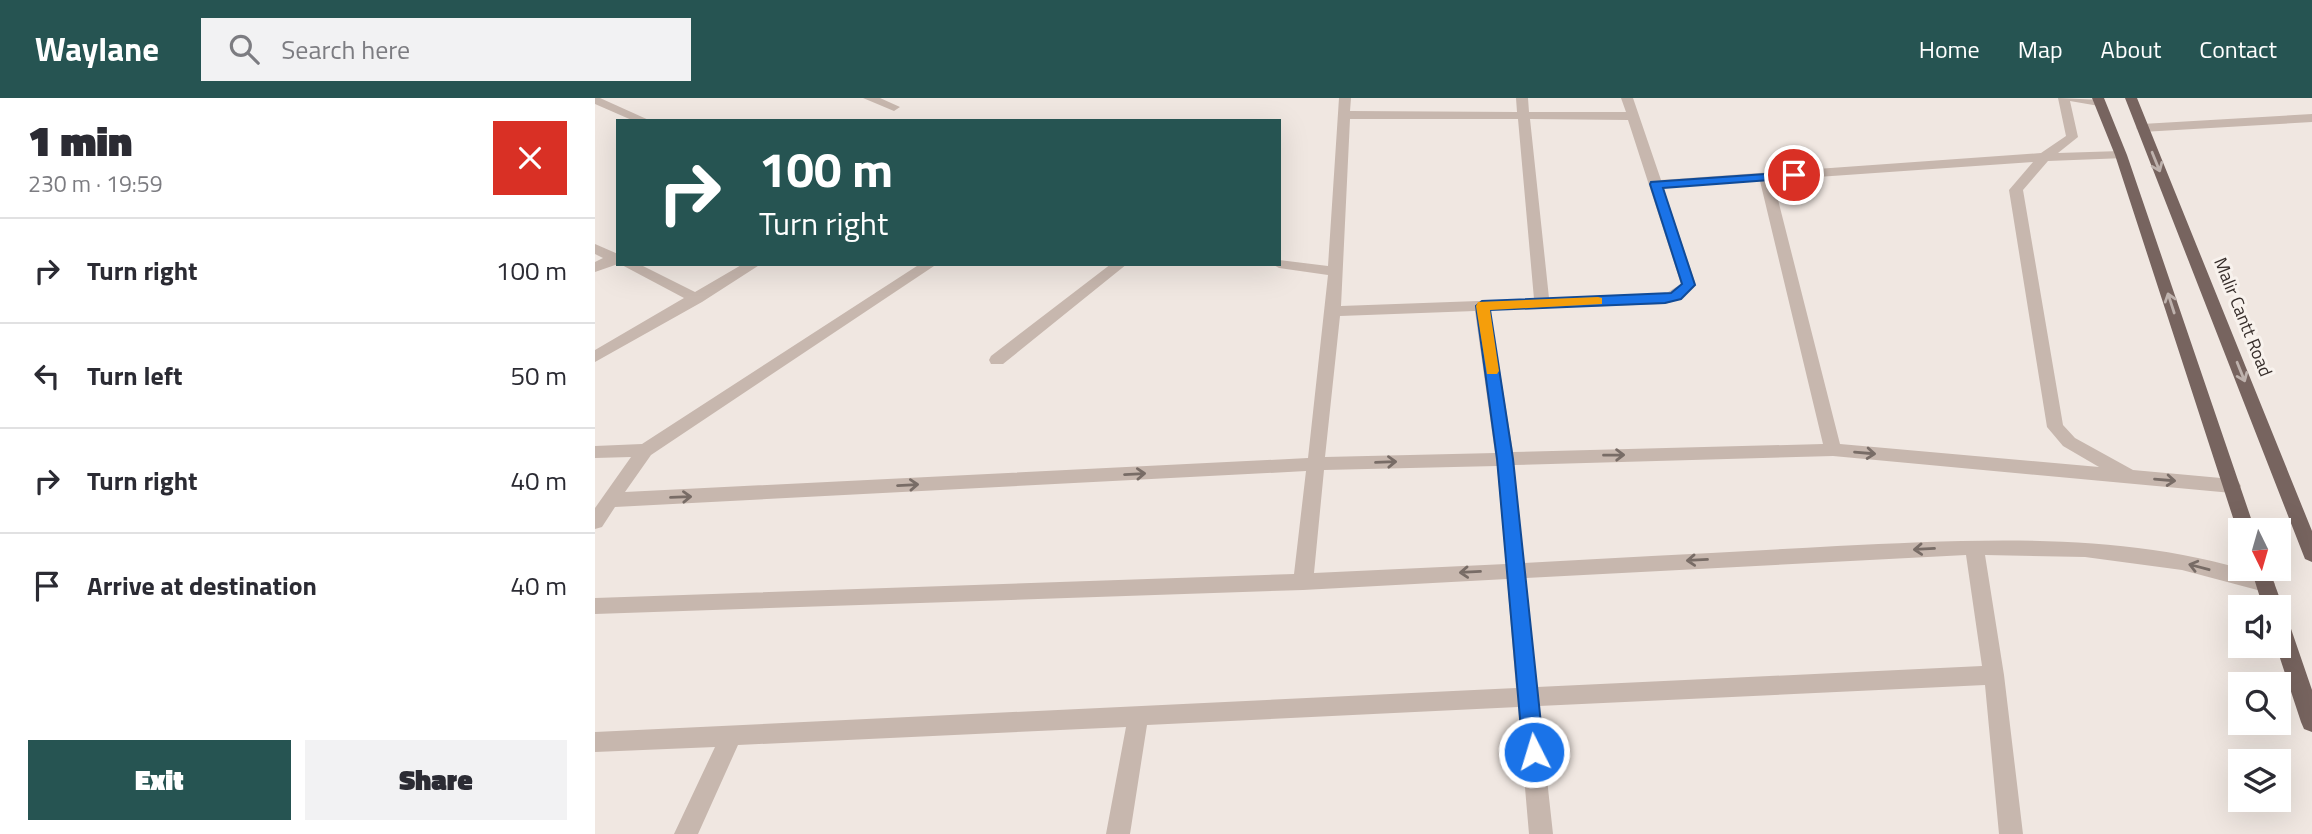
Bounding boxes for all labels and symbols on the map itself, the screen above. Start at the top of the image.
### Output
pin [1764,145,1824,205]
one-way arrow [2150,150,2163,172]
street label: Malir Cantt Road [2207,253,2280,380]
one-way arrow [2163,292,2176,314]
one-way arrow [2235,361,2248,383]
one-way arrow [1854,447,1876,460]
one-way arrow [1602,449,1625,462]
one-way arrow [1374,455,1397,469]
one-way arrow [1123,467,1146,480]
one-way arrow [2153,474,2176,487]
one-way arrow [896,479,919,492]
one-way arrow [669,491,692,504]
north arrow [2228,518,2291,581]
one-way arrow [1914,543,1936,556]
one-way arrow [1686,554,1709,567]
one-way arrow [2189,559,2211,572]
one-way arrow [1459,566,1482,579]
position arrow [1497,715,1571,789]

